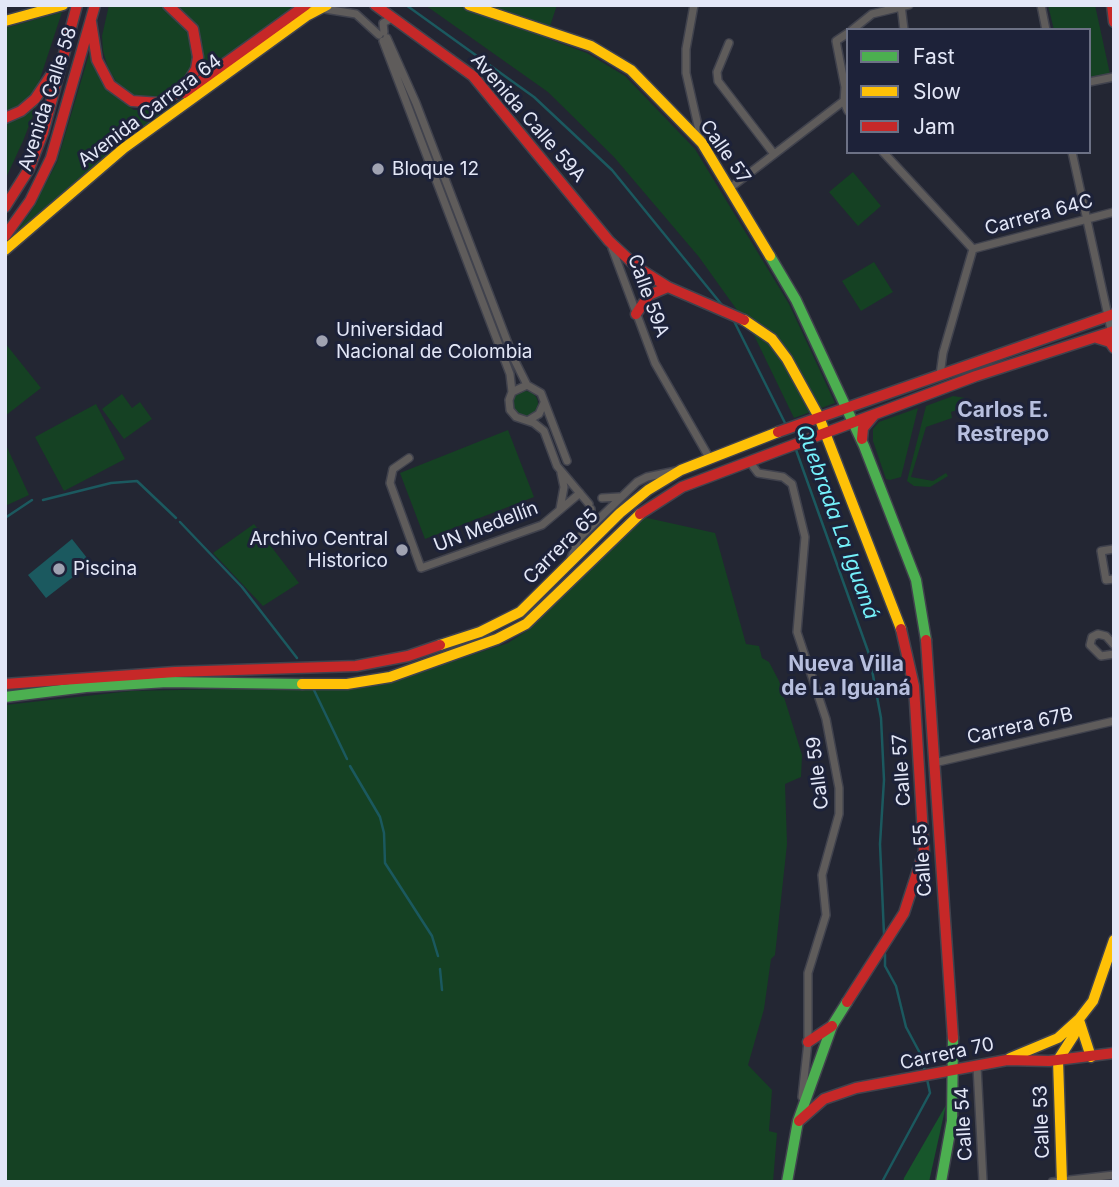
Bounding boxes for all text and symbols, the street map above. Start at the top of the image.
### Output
street label: Avenida Calle 58 [14,24,82,174]
legend [846,28,1091,154]
text: Fast [913,44,955,69]
street label: Avenida Calle 59A [466,49,590,187]
street label: Avenida Carrera 64 [74,50,226,172]
text: Slow [913,79,961,104]
text: Jam [913,114,955,139]
street label: Calle 57 [695,116,755,188]
place label: Bloque 12 [392,158,479,180]
marker: Bloque 12 [370,161,386,177]
street label: Carrera 64C [982,190,1096,240]
street label: Calle 59A [622,251,674,341]
place label: Universidad Nacional de Colombia [336,319,533,363]
marker: Universidad Nacional de Colombia [314,333,330,349]
district label: Carlos E. Restrepo [957,398,1049,448]
water label: Quebrada La Iguaná [790,421,884,623]
street label: UN Medellín [431,497,541,557]
street label: Carrera 65 [519,505,603,589]
place label: Archivo Central Historico [249,528,388,572]
marker: Archivo Central Historico [394,542,410,558]
place label: Piscina [73,558,137,580]
marker: Piscina [51,561,67,577]
district label: Nueva Villa de La Iguaná [781,652,911,702]
street label: Carrera 67B [965,703,1075,749]
street label: Calle 57 [888,733,916,807]
street label: Calle 59 [802,735,834,811]
street label: Calle 55 [909,823,937,897]
street label: Carrera 70 [898,1033,996,1075]
street label: Calle 53 [1029,1085,1055,1159]
street label: Calle 54 [951,1086,977,1162]

